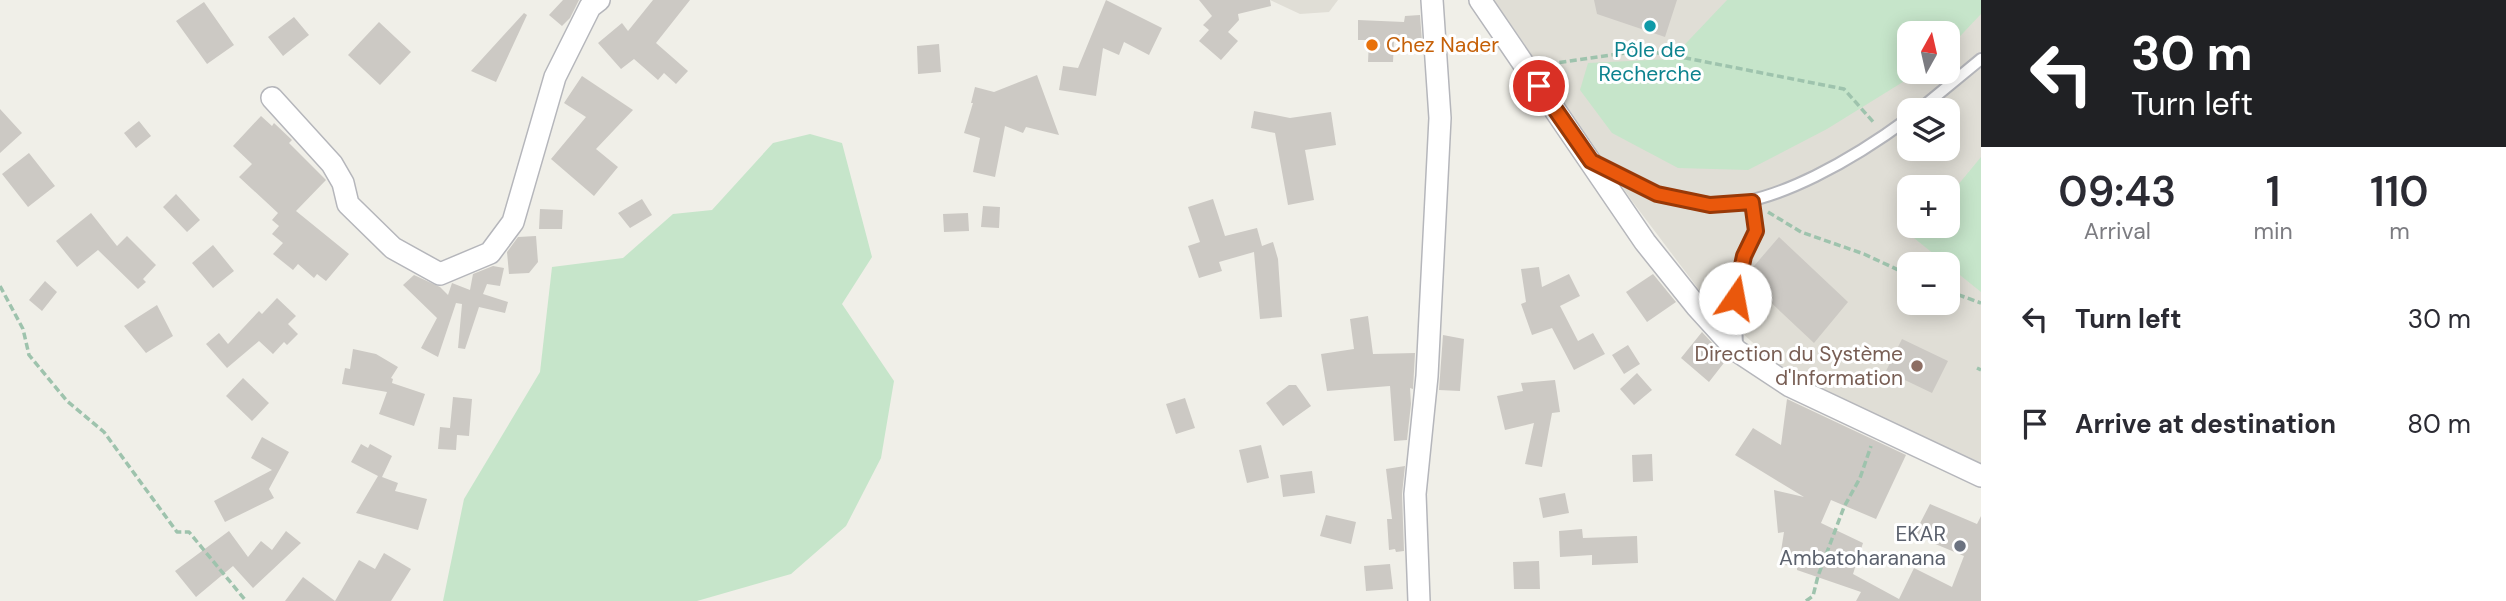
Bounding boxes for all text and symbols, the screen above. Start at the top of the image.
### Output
marker: Pôle de Recherche [1642,18,1658,34]
north arrow [1897,21,1960,84]
map controls [1897,21,1960,315]
text: 30 m [2131,21,2253,85]
icon: left [2016,28,2107,119]
place label: Chez Nader [1386,31,1499,59]
place label: Pôle de Recherche [1598,36,1702,88]
marker: Chez Nader [1364,37,1380,53]
pin [1509,56,1569,116]
icon: arrive [1520,67,1558,105]
text: Turn left [2131,83,2253,125]
button: layers [1897,98,1960,161]
text: 09:43 [2058,164,2176,219]
text: 1 [2266,164,2280,219]
text: 110 [2370,164,2429,219]
button: + [1897,175,1960,238]
text: Arrival [2084,216,2151,246]
text: min [2254,216,2293,246]
text: m [2389,216,2410,246]
button: − [1897,252,1960,315]
position arrow [1698,261,1772,335]
icon: left [2016,300,2054,338]
text: Turn left [2075,302,2182,336]
text: 30 m [2408,302,2471,336]
place label: Direction du Système d'Information [1695,340,1903,392]
marker: Direction du Système d'Information [1909,358,1925,374]
icon: arrive [2016,405,2054,443]
text: Arrive at destination [2075,407,2336,441]
text: 80 m [2407,407,2471,441]
place label: EKAR Ambatoharanana [1779,520,1946,572]
marker: EKAR Ambatoharanana [1952,538,1968,554]

